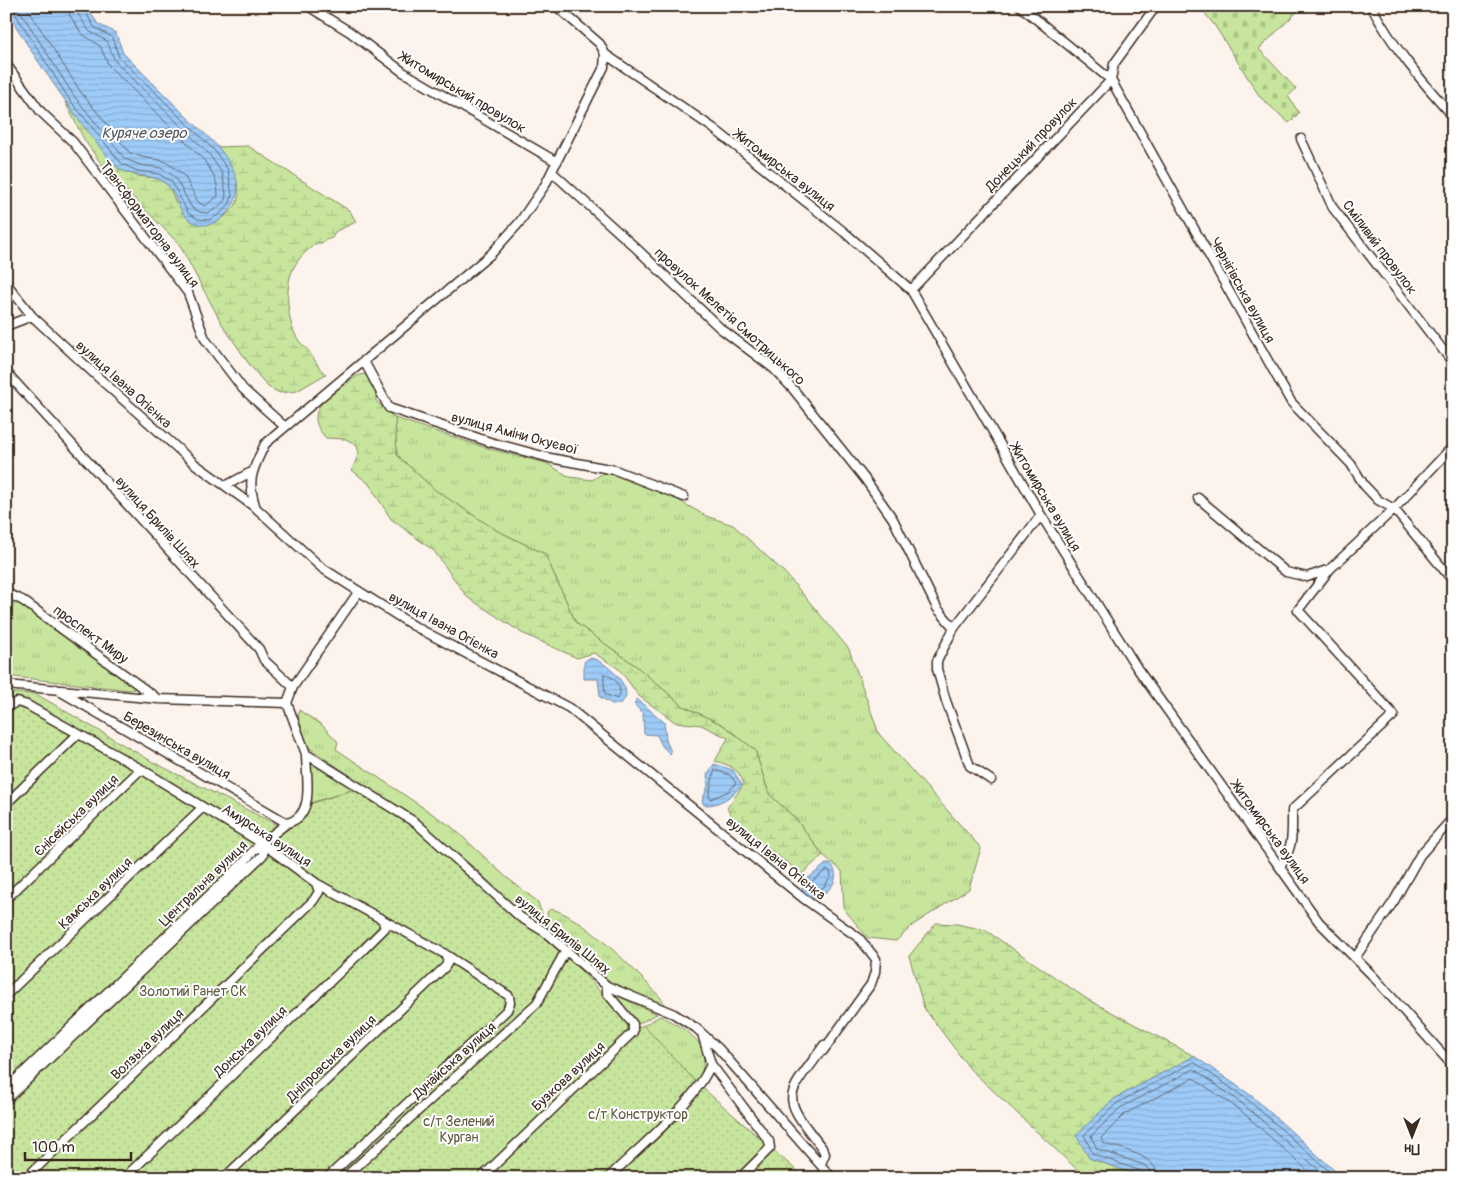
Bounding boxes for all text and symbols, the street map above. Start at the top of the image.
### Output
street label: Житомирський провулок [395,47,529,137]
street label: Донецький провулок [981,94,1081,196]
water label: Куряче озеро [101,124,188,143]
street label: Житомирська вулиця [729,124,839,215]
street label: Трансформаторна вулиця [96,158,203,291]
street label: Сміливий провулок [1339,197,1420,298]
street label: Чернігівська вулиця [1207,235,1279,346]
street label: провулок Мелетія Смотрицького [651,244,809,389]
street label: вулиця Івана Огієнка [72,337,175,432]
street label: вулиця Аміни Окуєвої [450,408,580,459]
street label: Житомирська вулиця [1005,438,1085,555]
street label: вулиця Брилів Шлях [112,473,204,572]
street label: вулиця Івана Огієнка [386,588,502,663]
street label: проспект Миру [50,601,132,667]
street label: Березинська вулиця [120,708,233,783]
street label: Єнісейська вулиця [31,771,122,860]
street label: Житомирська вулиця [1226,776,1314,887]
street label: Амурська вулиця [219,800,315,871]
street label: вулиця Івана Огієнка [722,813,829,904]
street label: Центральна вулиця [156,837,251,930]
street label: Камська вулиця [55,854,136,933]
street label: вулиця Брилів Шлях [511,891,614,978]
park label: Золотий Ранет СК [139,983,247,1000]
street label: Донська вулиця [210,1002,290,1081]
street label: Волзька вулиця [107,1005,187,1083]
street label: Дніпровська вулиця [282,1011,380,1106]
street label: Дунайська вулиця [408,1018,500,1103]
street label: Бузкова вулиця [528,1038,609,1115]
park label: с/т Конструктор [588,1106,688,1123]
north arrow [1386,1112,1436,1162]
park label: с/т Зелений Курган [423,1113,495,1146]
scale bar [25,1129,131,1161]
text: 100 m [32,1138,75,1157]
text: Пн [1404,1140,1420,1157]

